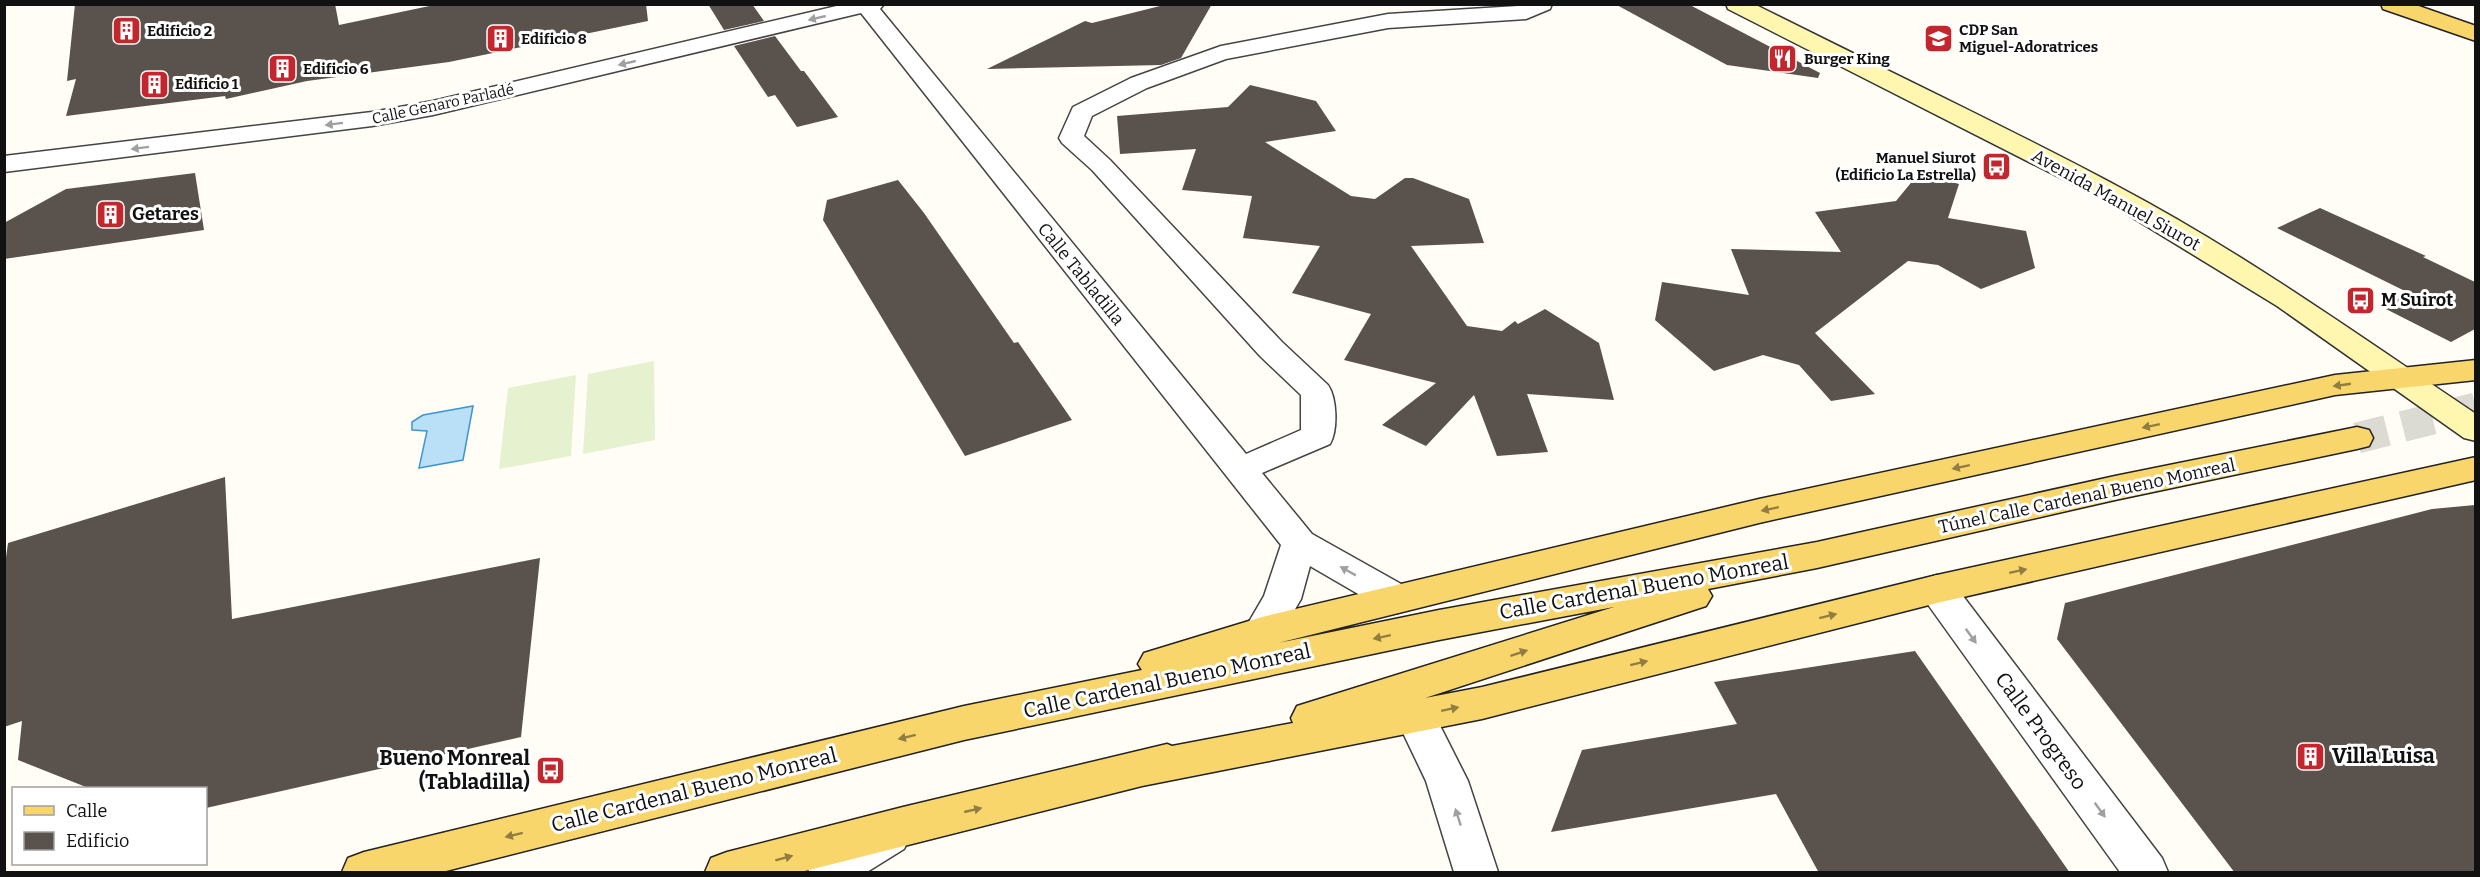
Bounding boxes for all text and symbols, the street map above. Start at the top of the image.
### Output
one-way arrow [808,13,826,23]
building icon: Edificio 2 [110,15,142,47]
place label: CDP San Miguel-Adoratrices [1959,21,2098,56]
place label: Edificio 2 [147,22,212,40]
building icon: Edificio 8 [484,23,516,55]
school or university icon: CDP San Miguel-Adoratrices [1922,23,1954,55]
place label: Edificio 8 [521,30,587,48]
restaurant icon: Burger King [1767,43,1799,75]
place label: Burger King [1804,50,1890,68]
building icon: Edificio 6 [266,53,298,85]
one-way arrow [618,58,636,68]
place label: Edificio 6 [303,60,369,78]
building icon: Edificio 1 [138,68,170,100]
place label: Edificio 1 [175,75,239,93]
street label: Calle Genaro Parladé [370,80,516,128]
one-way arrow [324,119,343,128]
one-way arrow [131,144,150,153]
street label: Avenida Manuel Siurot [2028,144,2205,256]
place label: Manuel Siurot (Edificio La Estrella) [1835,149,1976,184]
bus stop icon: Manuel Siurot (Edificio La Estrella) [1981,151,2013,183]
building icon: Getares [95,198,127,230]
place label: Getares [132,203,199,225]
street label: Calle Tabladilla [1033,218,1129,330]
bus stop icon: M Suirot [2344,284,2376,316]
place label: M Suirot [2381,289,2453,311]
one-way arrow [2332,380,2351,389]
one-way arrow [2142,421,2160,431]
street label: Túnel Calle Cardenal Bueno Monreal [1937,454,2237,538]
one-way arrow [1951,463,1970,472]
one-way arrow [1760,505,1779,514]
street label: Calle Cardenal Bueno Monreal [1497,549,1791,625]
one-way arrow [1339,566,1356,576]
one-way arrow [2009,566,2028,575]
one-way arrow [1819,611,1838,621]
one-way arrow [1965,629,1977,644]
one-way arrow [1372,633,1391,642]
street label: Calle Cardenal Bueno Monreal [1021,638,1313,724]
one-way arrow [1510,648,1528,657]
one-way arrow [1630,658,1648,668]
street label: Calle Progreso [1990,667,2092,795]
one-way arrow [1440,704,1459,713]
one-way arrow [898,733,916,743]
building icon: Villa Luisa [2295,740,2327,772]
street label: Calle Cardenal Bueno Monreal [548,742,840,838]
place label: Villa Luisa [2332,743,2435,769]
place label: Bueno Monreal (Tabladilla) [379,745,530,795]
bus stop icon: Bueno Monreal (Tabladilla) [535,754,567,786]
legend [12,787,207,865]
text: Calle [66,800,107,822]
one-way arrow [2094,801,2106,817]
one-way arrow [964,804,982,814]
one-way arrow [1453,808,1462,826]
text: Edificio [66,830,129,852]
one-way arrow [505,831,523,841]
one-way arrow [775,852,793,862]

